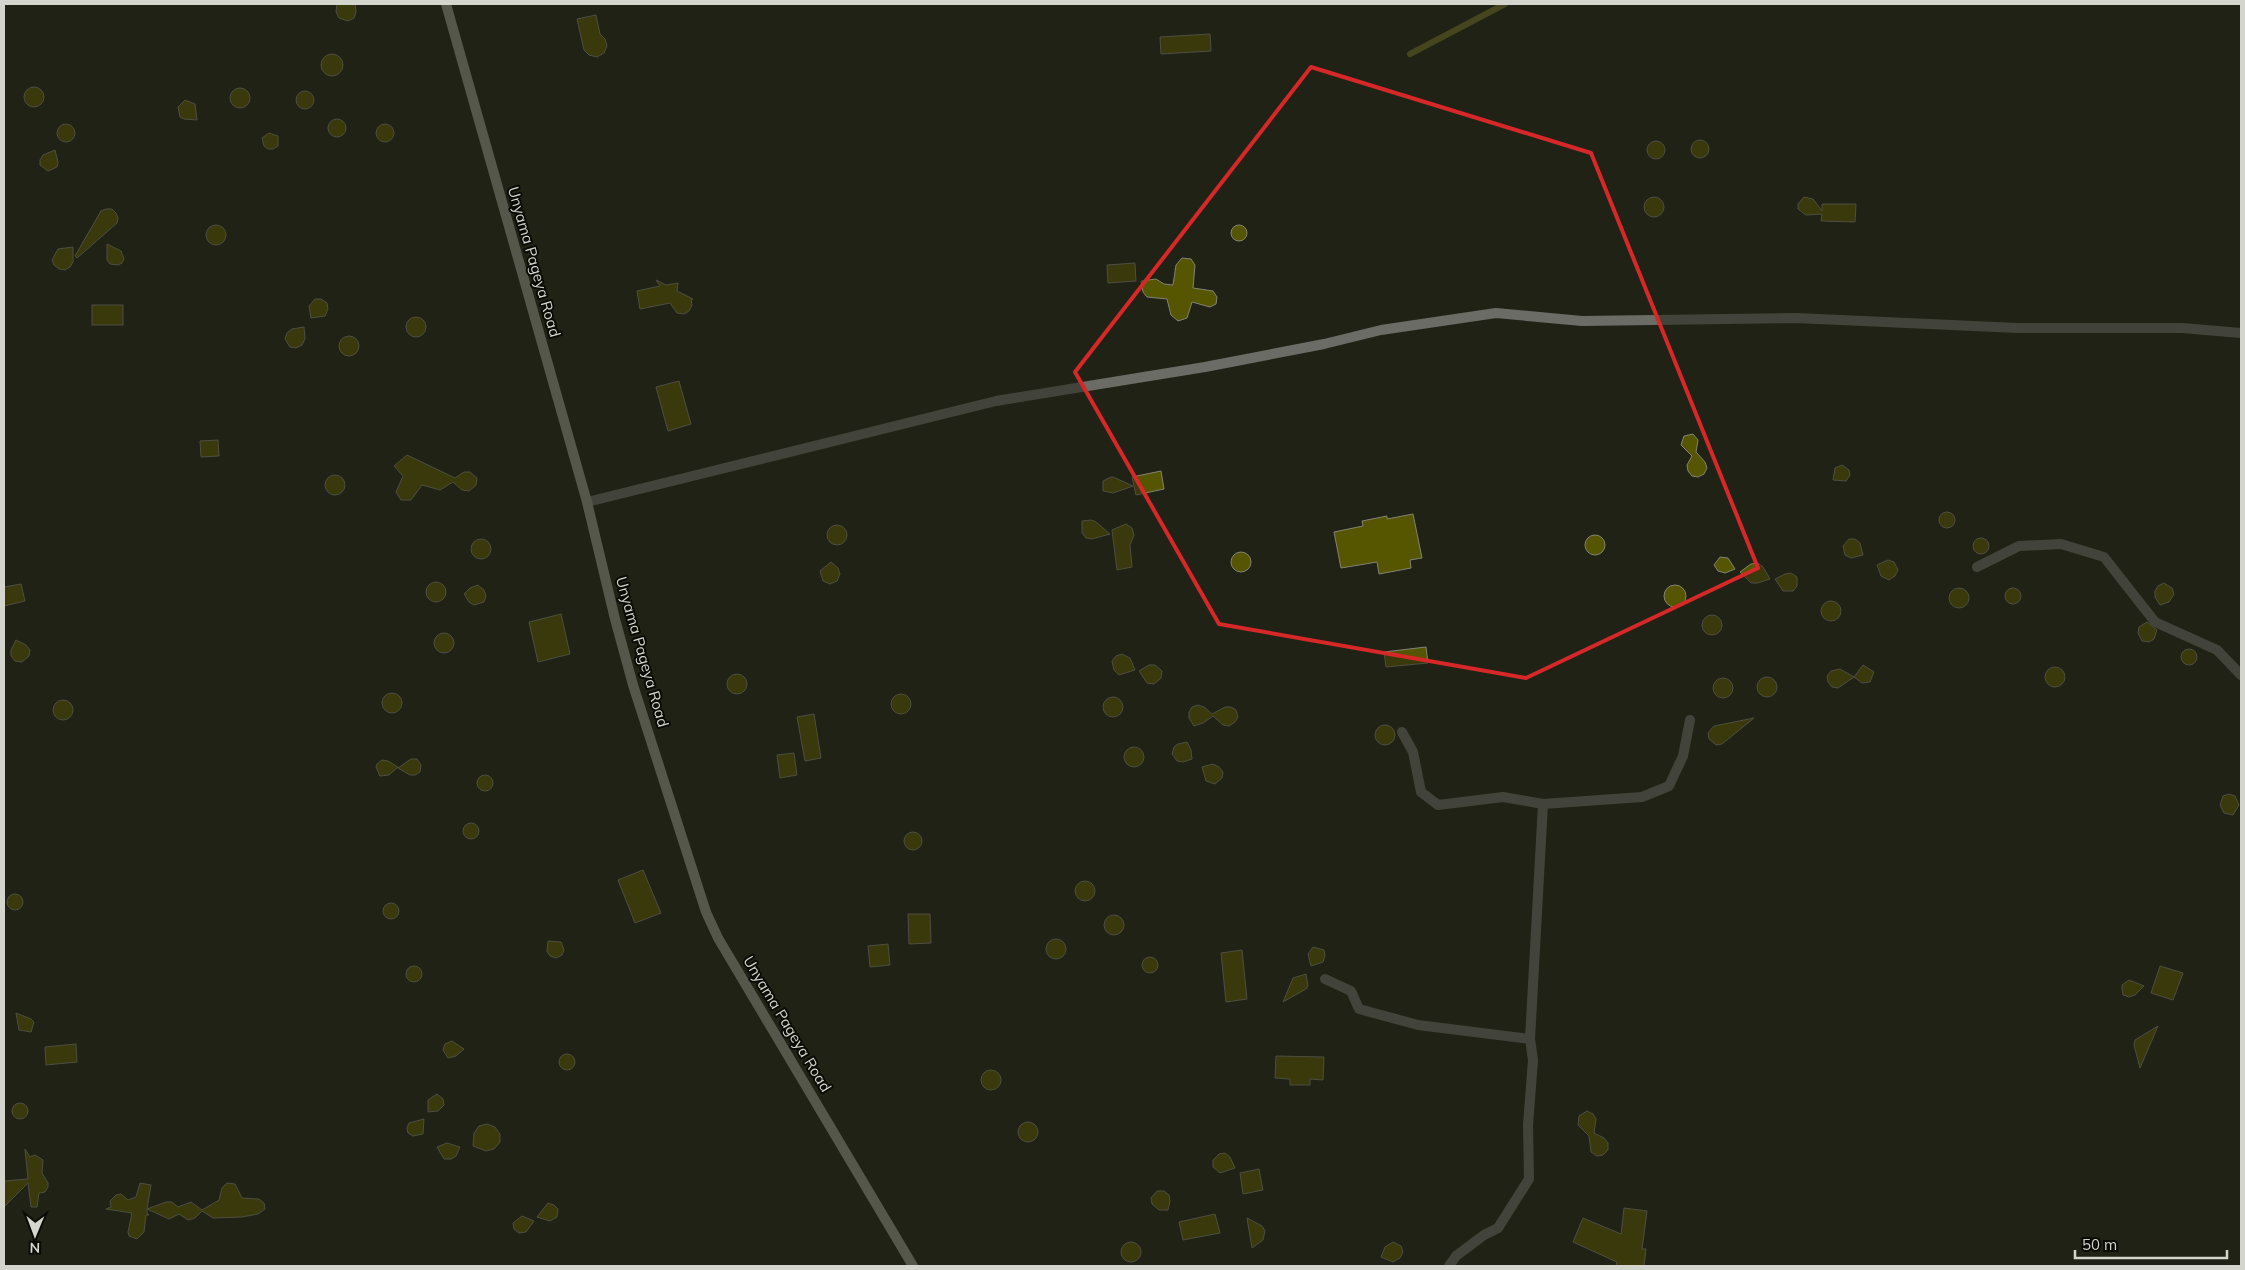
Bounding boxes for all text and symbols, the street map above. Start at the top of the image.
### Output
street label: Unyama Pageya Road [504,184,565,339]
street label: Unyama Pageya Road [612,574,673,729]
street label: Unyama Pageya Road [739,952,836,1095]
north arrow [10,1210,60,1260]
scale bar [2075,1228,2228,1260]
text: 50 m [2082,1235,2117,1254]
text: N [29,1239,40,1257]

